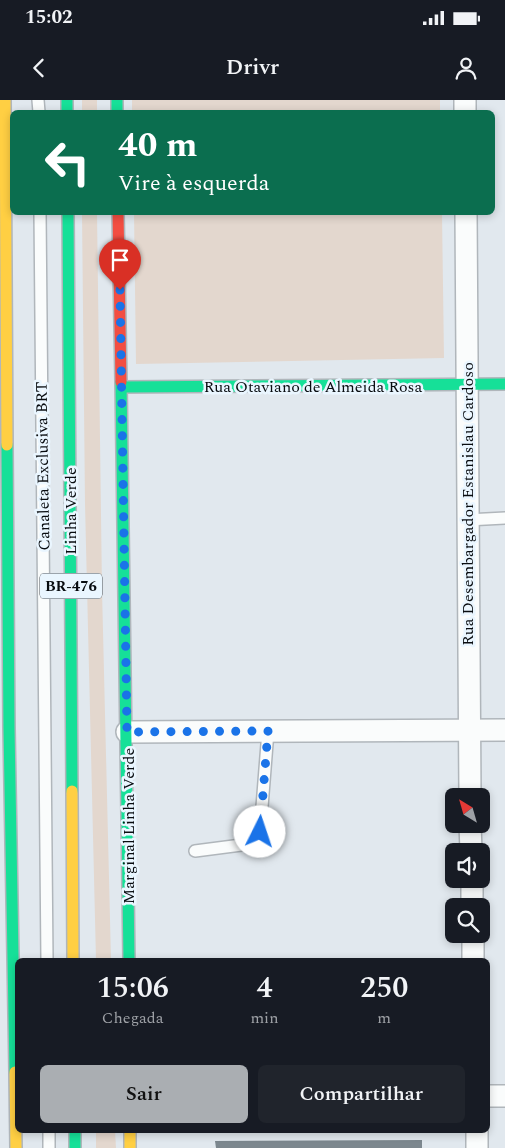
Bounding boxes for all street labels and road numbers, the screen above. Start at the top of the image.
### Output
street label: Rua Desembargador Estanislau Cardoso [456,362,480,646]
street label: Rua Otaviano de Almeida Rosa [204,375,423,399]
street label: Canaleta Exclusiva BRT [30,381,56,551]
street label: Linha Verde [59,467,83,555]
road number: BR-476 [40,574,102,598]
street label: Marginal Linha Verde [117,748,141,904]

